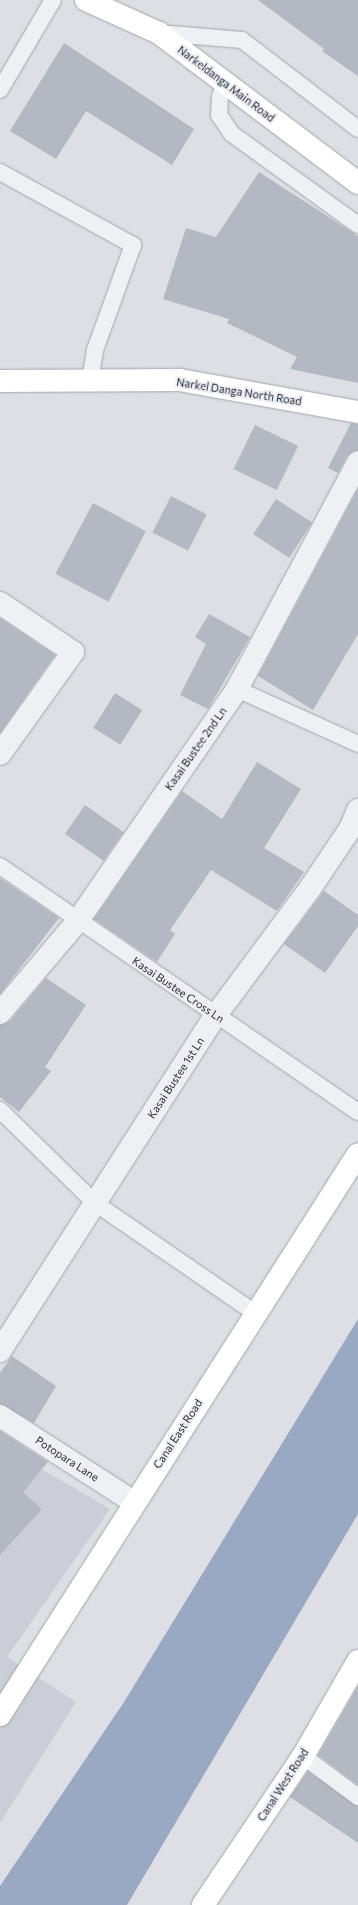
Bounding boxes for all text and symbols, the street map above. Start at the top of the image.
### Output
street label: Narkeldanga Main Road [175,43,277,125]
street label: Narkel Danga North Road [175,376,303,408]
street label: Kasai Bustee 2nd Ln [162,705,230,793]
street label: Kasai Bustee Cross Ln [130,954,226,1026]
street label: Kasai Bustee 1st Ln [145,1035,207,1121]
street label: Canal East Road [151,1397,205,1471]
street label: Potopara Lane [33,1434,101,1484]
street label: Canal West Road [255,1746,311,1824]

